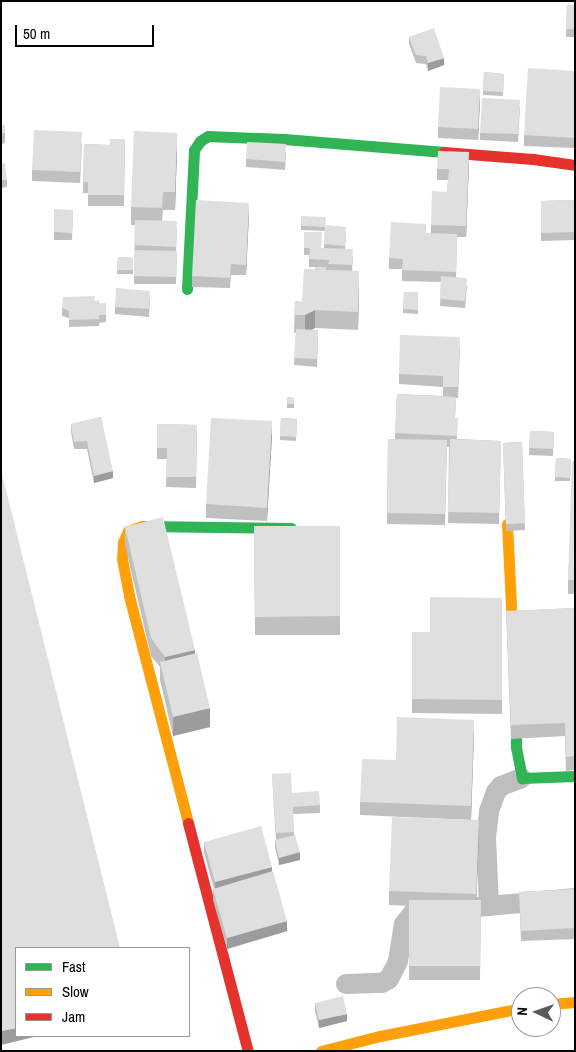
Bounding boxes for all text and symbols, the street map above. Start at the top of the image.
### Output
scale bar [18,15,156,47]
text: 50 m [23,23,50,44]
legend [15,947,190,1037]
text: Fast [62,956,85,977]
text: Slow [62,981,89,1002]
north arrow [511,987,561,1037]
text: Jam [62,1006,85,1027]
text: N [513,1007,531,1016]

